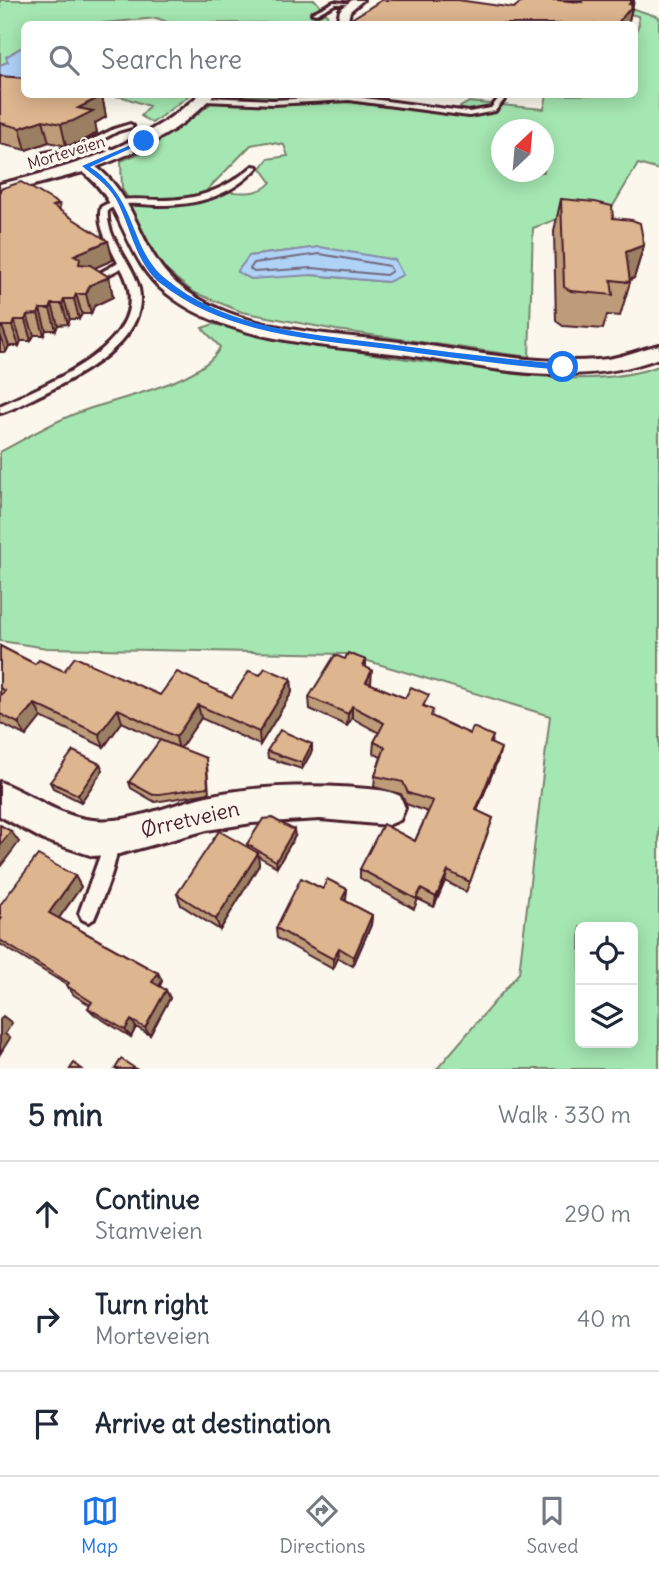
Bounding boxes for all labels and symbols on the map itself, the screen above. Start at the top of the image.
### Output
north arrow [491,119,554,182]
route end [128,125,159,156]
street label: Morteveien [25,131,107,173]
route start [547,351,578,382]
street label: Ørretveien [138,795,242,843]

